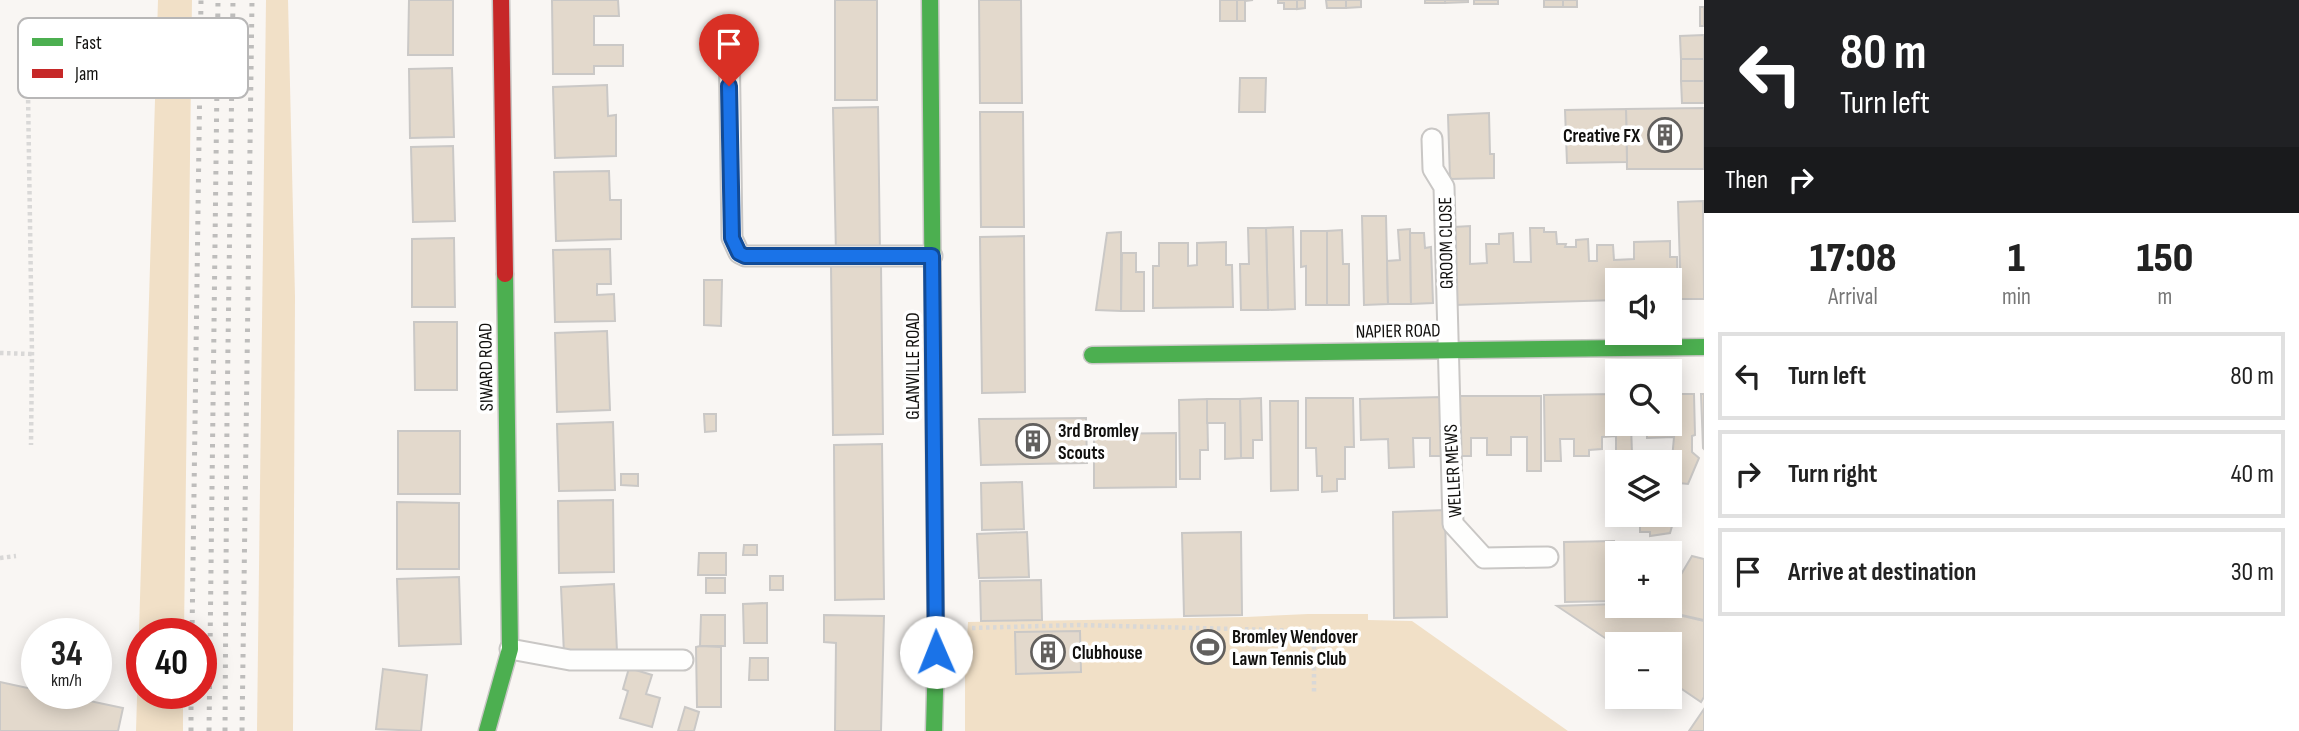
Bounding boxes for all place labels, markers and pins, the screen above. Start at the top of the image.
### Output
pin [699,14,759,86]
building icon: Creative FX [1646,116,1684,154]
place label: Creative FX [1563,125,1640,148]
place label: 3rd Bromley Scouts [1058,420,1139,465]
building icon: 3rd Bromley Scouts [1014,422,1052,460]
place label: Bromley Wendover Lawn Tennis Club [1232,626,1358,671]
sports icon: Bromley Wendover Lawn Tennis Club [1189,628,1227,666]
building icon: Clubhouse [1029,633,1067,671]
place label: Clubhouse [1072,642,1143,665]

